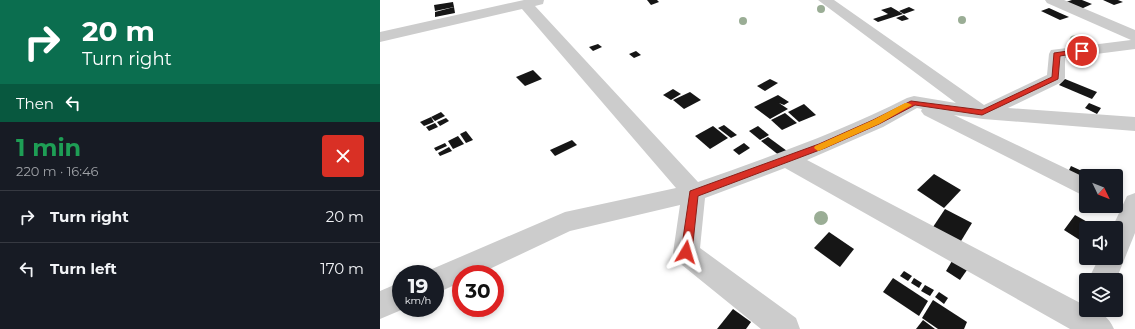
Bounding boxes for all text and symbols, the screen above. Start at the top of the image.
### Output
text: 20 m [82,14,155,48]
icon: right [16,16,68,68]
pin [1065,34,1099,68]
icon: arrive [1071,40,1093,62]
text: Turn right [82,48,172,70]
icon: left [62,92,84,114]
text: Then [16,94,54,113]
text: 1 min [16,133,81,162]
button: close [322,135,364,177]
text: 220 m · 16:46 [16,163,99,179]
north arrow [1079,169,1123,213]
map controls [1079,169,1123,317]
icon: right [16,206,38,228]
text: Turn right [50,207,129,226]
text: 20 m [326,207,364,226]
button: sound [1079,221,1123,265]
position arrow [665,231,707,273]
icon: left [16,258,38,280]
text: Turn left [50,259,117,278]
text: 170 m [320,259,364,278]
speed limit sign: 30 [452,265,504,317]
button: layers [1079,273,1123,317]
text: 19 [408,274,428,298]
text: km/h [405,294,431,307]

